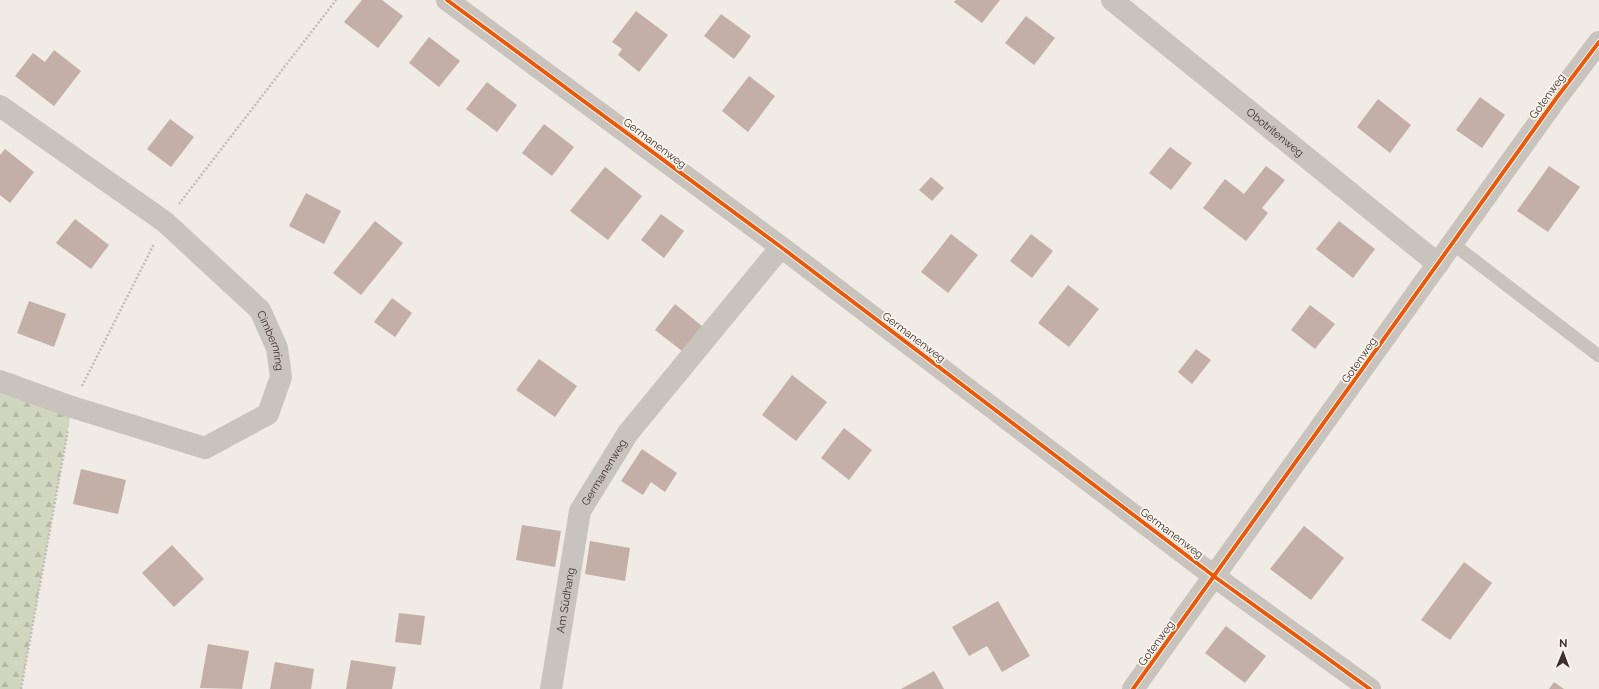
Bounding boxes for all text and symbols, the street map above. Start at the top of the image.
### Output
street label: Gotenweg [1527,71,1568,121]
street label: Obotritenweg [1244,106,1306,160]
street label: Germanenweg [621,115,689,171]
street label: Cimbernring [254,309,286,371]
street label: Germanenweg [880,309,948,365]
street label: Gotenweg [1339,335,1380,386]
street label: Germanenweg [579,437,630,508]
street label: Germanenweg [1138,505,1206,561]
street label: Am Südhang [554,567,578,634]
street label: Gotenweg [1136,618,1177,668]
north arrow [1543,633,1583,673]
text: N [1559,637,1567,650]

